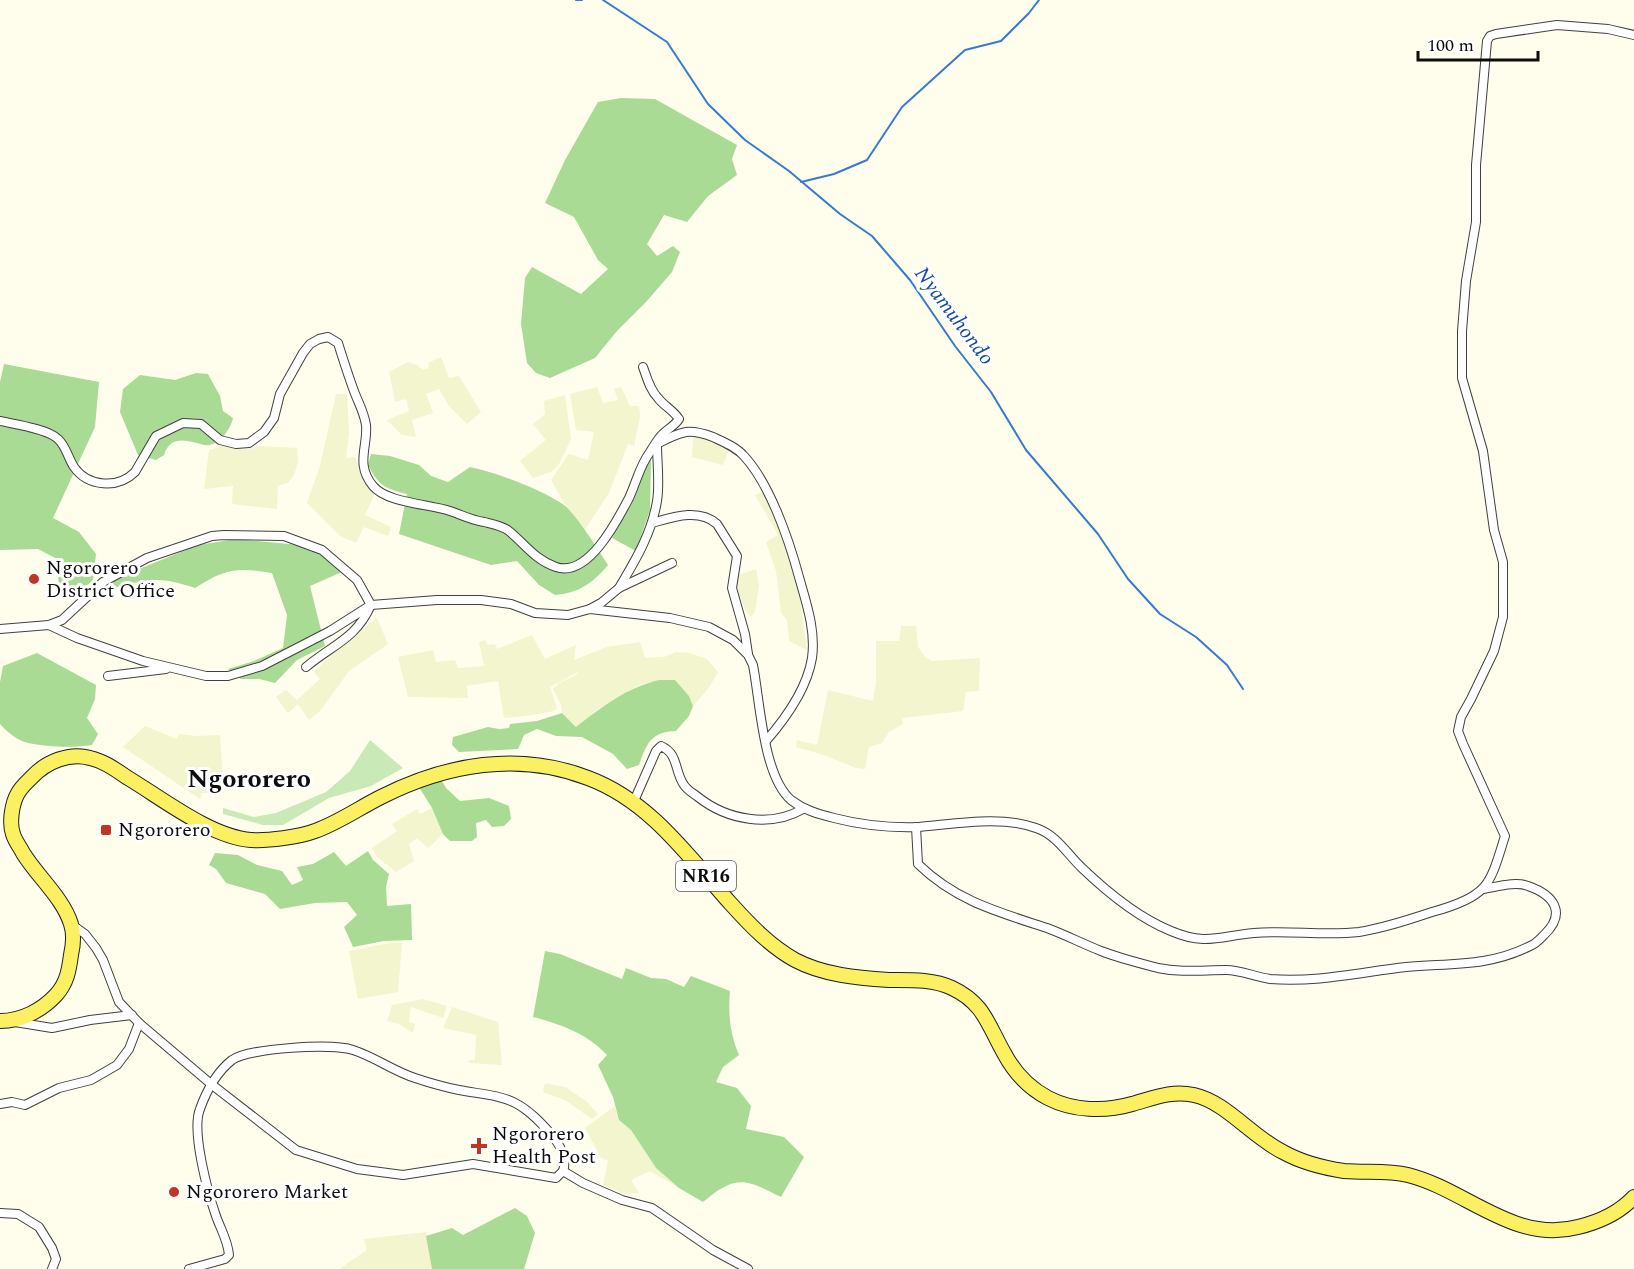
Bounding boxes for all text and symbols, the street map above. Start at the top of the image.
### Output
scale bar [1418,24,1538,62]
text: 100 m [1427,32,1474,59]
water label: Nyamuhondo [906,260,1002,372]
place label: Ngororero District Office [46,553,175,606]
marker: Ngororero District Office [27,572,41,586]
district label: Ngororero [187,759,311,799]
place label: Ngororero [118,815,211,845]
marker: Ngororero [99,823,113,837]
road number: NR16 [676,861,736,891]
place label: Ngororero Health Post [492,1119,596,1172]
marker: Ngororero Health Post [470,1137,488,1155]
place label: Ngororero Market [186,1177,348,1207]
marker: Ngororero Market [167,1185,181,1199]

